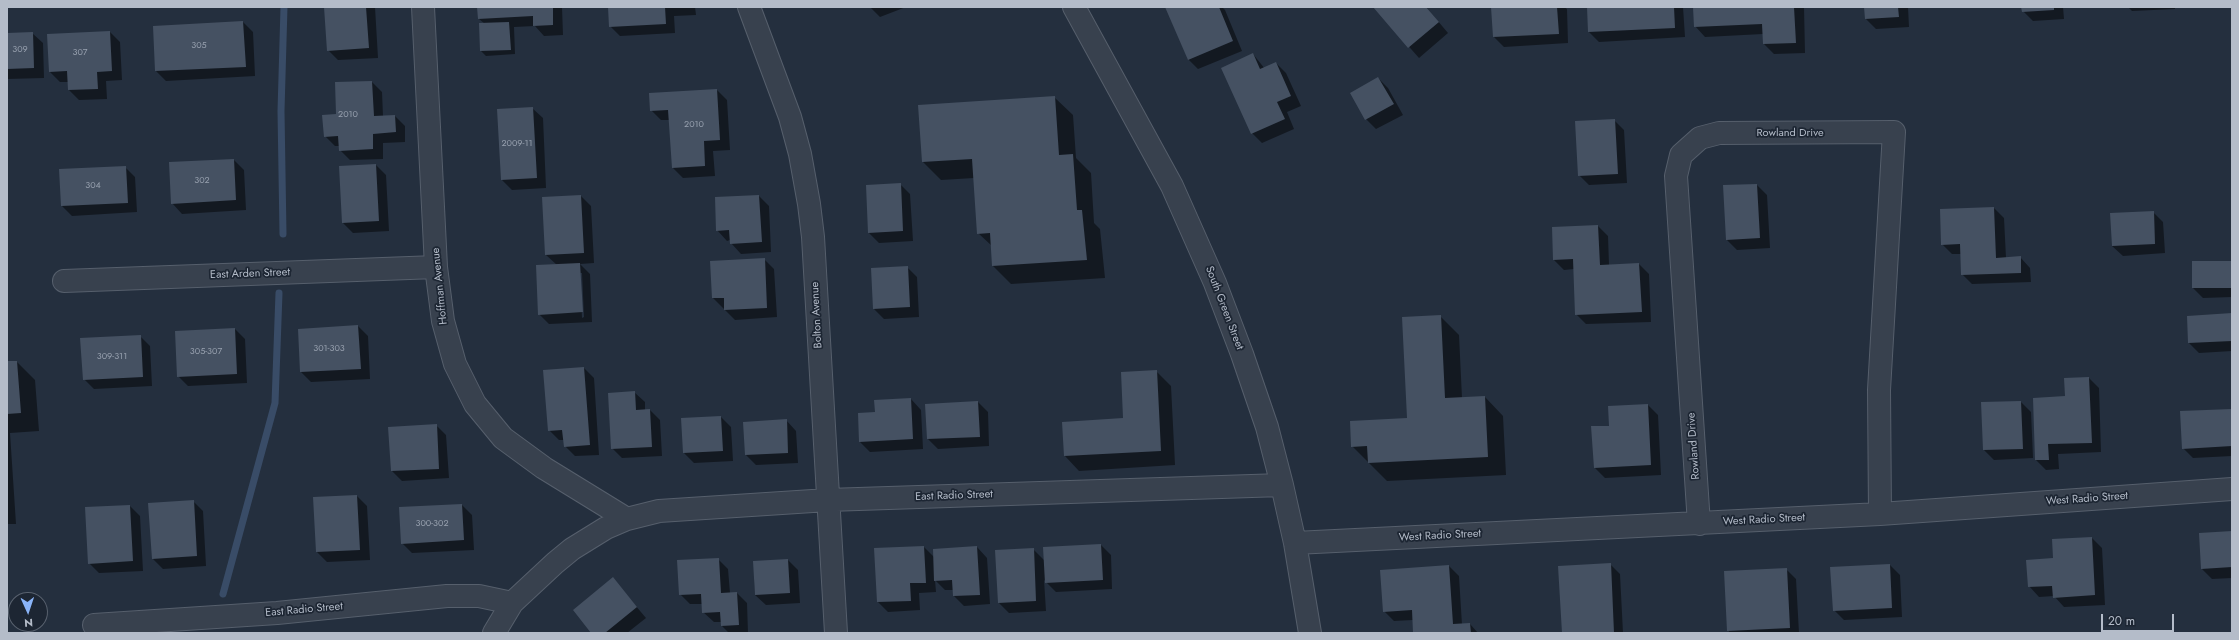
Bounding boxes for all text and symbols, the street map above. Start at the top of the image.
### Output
house number: 305 [191,41,207,51]
house number: 309 [12,45,28,55]
house number: 307 [72,48,88,58]
house number: 2010 [338,110,358,120]
house number: 2010 [684,120,704,130]
street label: Rowland Drive [1756,126,1824,140]
house number: 2009-11 [501,139,533,149]
house number: 302 [194,176,210,186]
house number: 304 [85,181,101,191]
street label: Hoffman Avenue [429,247,451,325]
street label: South Green Street [1202,264,1246,352]
street label: East Arden Street [210,266,290,282]
street label: Bolton Avenue [809,281,825,349]
house number: 301-303 [313,344,345,354]
house number: 305-307 [190,347,222,357]
house number: 309-311 [97,352,127,362]
street label: Rowland Drive [1685,412,1703,480]
street label: East Radio Street [915,488,993,504]
street label: West Radio Street [2046,490,2128,508]
street label: West Radio Street [1723,511,1805,529]
house number: 300-302 [415,519,449,529]
street label: West Radio Street [1399,527,1481,545]
north arrow [8,592,48,632]
street label: East Radio Street [265,600,343,620]
scale bar [2103,606,2176,632]
text: 20 m [2108,612,2135,630]
text: N [24,615,33,631]

